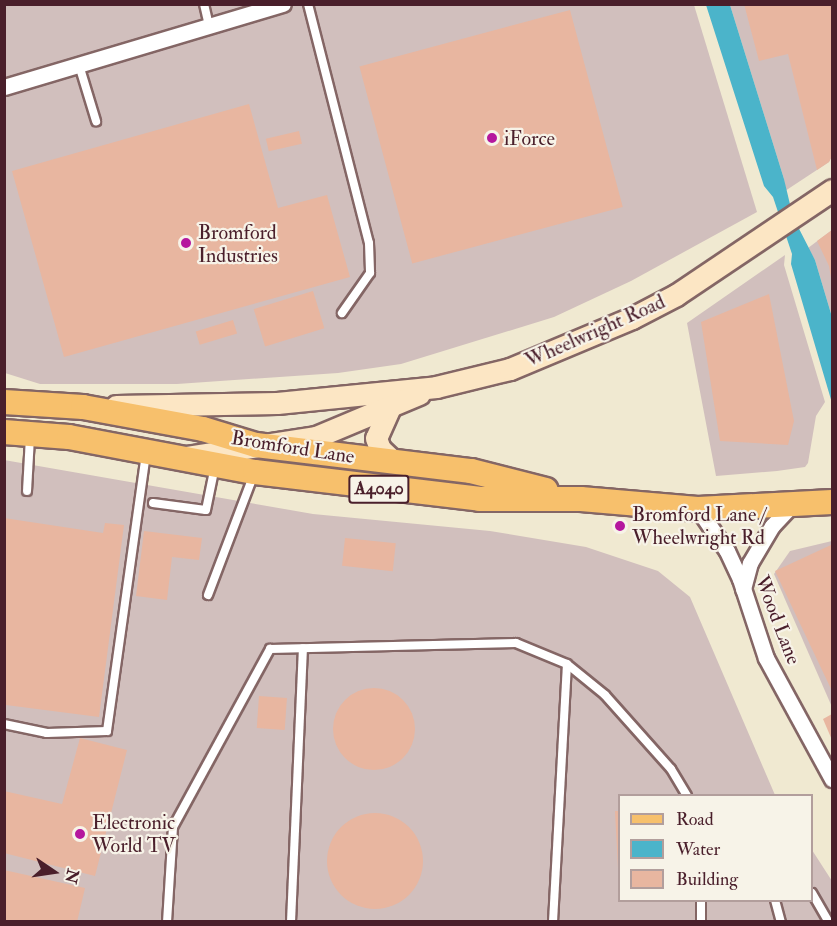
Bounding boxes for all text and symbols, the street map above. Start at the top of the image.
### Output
place label: iForce [504,126,555,150]
marker: iForce [485,131,499,145]
place label: Bromford Industries [198,220,278,267]
marker: Bromford Industries [179,236,193,250]
street label: Wheelwright Road [521,289,669,373]
street label: Bromford Lane [230,425,356,469]
road number: A4040 [348,474,410,504]
place label: Bromford Lane / Wheelwright Rd [632,502,766,549]
marker: Bromford Lane / Wheelwright Rd [613,519,627,533]
street label: Wood Lane [750,572,806,668]
legend [618,794,813,902]
text: Road [676,808,714,831]
place label: Electronic World TV [92,810,176,857]
marker: Electronic World TV [73,827,87,841]
text: Water [676,838,720,861]
north arrow [24,842,84,902]
text: N [60,867,83,885]
text: Building [676,868,738,891]

